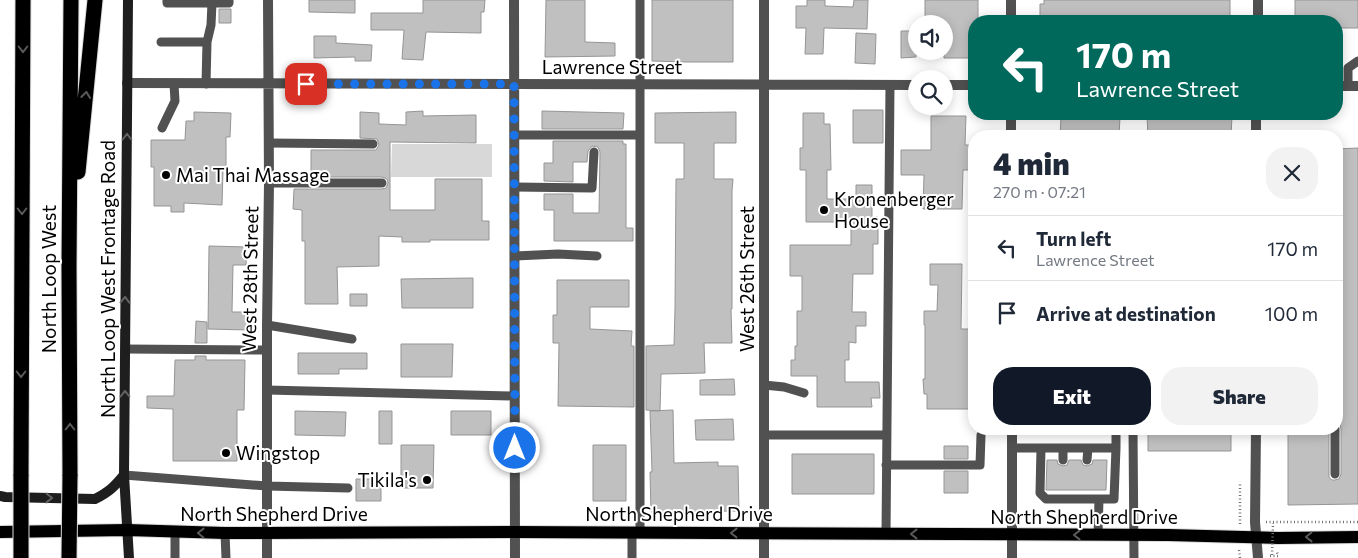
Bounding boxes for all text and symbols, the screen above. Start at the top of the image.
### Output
map controls [908,15,953,115]
button: sound [908,15,953,60]
text: 170 m [1076,32,1171,75]
icon: left [993,35,1058,100]
one-way arrow [18,45,28,53]
street label: Lawrence Street [542,55,683,78]
pin [285,63,327,105]
icon: arrive [292,70,320,98]
button: search [908,70,953,115]
text: Lawrence Street [1076,75,1239,102]
one-way arrow [80,91,91,99]
one-way arrow [122,133,132,141]
street label: North Loop West Frontage Road [96,140,119,418]
text: 4 min [993,144,1070,181]
button: close [1266,147,1318,199]
place label: Mai Thai Massage [176,163,329,186]
marker: Mai Thai Massage [160,169,172,181]
text: 270 m · 07:21 [993,182,1086,201]
place label: Kronenberger House [834,187,954,232]
marker: Kronenberger House [818,204,830,216]
street label: North Loop West [37,205,60,353]
street label: West 28th Street [237,206,262,352]
street label: West 26th Street [735,206,758,352]
one-way arrow [17,208,27,215]
text: Turn left [1036,227,1111,250]
icon: left [993,234,1021,262]
text: 170 m [1267,237,1318,260]
text: Lawrence Street [1036,250,1155,269]
one-way arrow [120,296,131,304]
icon: arrive [993,299,1021,327]
text: Arrive at destination [1036,302,1216,325]
text: 100 m [1265,302,1318,325]
button: Exit [993,367,1151,425]
button: Share [1161,367,1318,425]
one-way arrow [16,370,26,378]
one-way arrow [120,389,130,397]
position arrow [488,421,540,473]
one-way arrow [65,423,75,430]
place label: Wingstop [236,441,320,464]
marker: Wingstop [220,447,232,459]
place label: Tikila's [358,468,417,491]
marker: Tikila's [421,474,433,486]
one-way arrow [45,493,53,504]
street label: North Shepherd Drive [180,502,368,525]
street label: North Shepherd Drive [585,502,773,525]
street label: North Shepherd Drive [990,505,1178,528]
one-way arrow [196,528,204,538]
one-way arrow [730,528,738,538]
one-way arrow [910,529,918,539]
one-way arrow [1073,530,1080,540]
one-way arrow [1305,532,1313,542]

